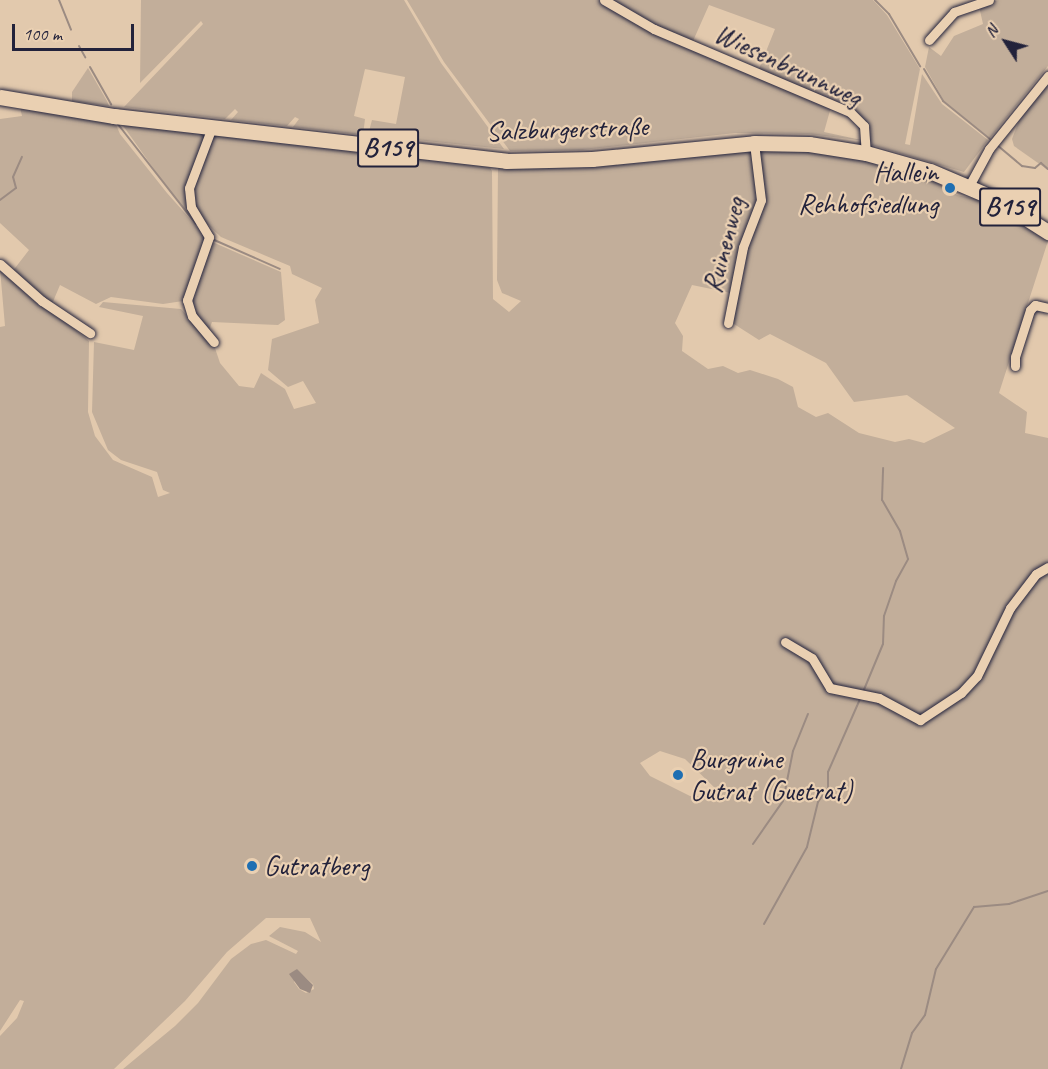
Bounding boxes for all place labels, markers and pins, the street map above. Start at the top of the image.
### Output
place label: Hallein Rehhofsiedlung [798,155,938,221]
marker: Hallein Rehhofsiedlung [943,181,957,195]
place label: Burgruine Gutrat (Guetrat) [690,742,852,808]
marker: Burgruine Gutrat (Guetrat) [671,768,685,782]
place label: Gutratberg [264,849,369,883]
marker: Gutratberg [245,859,259,873]

